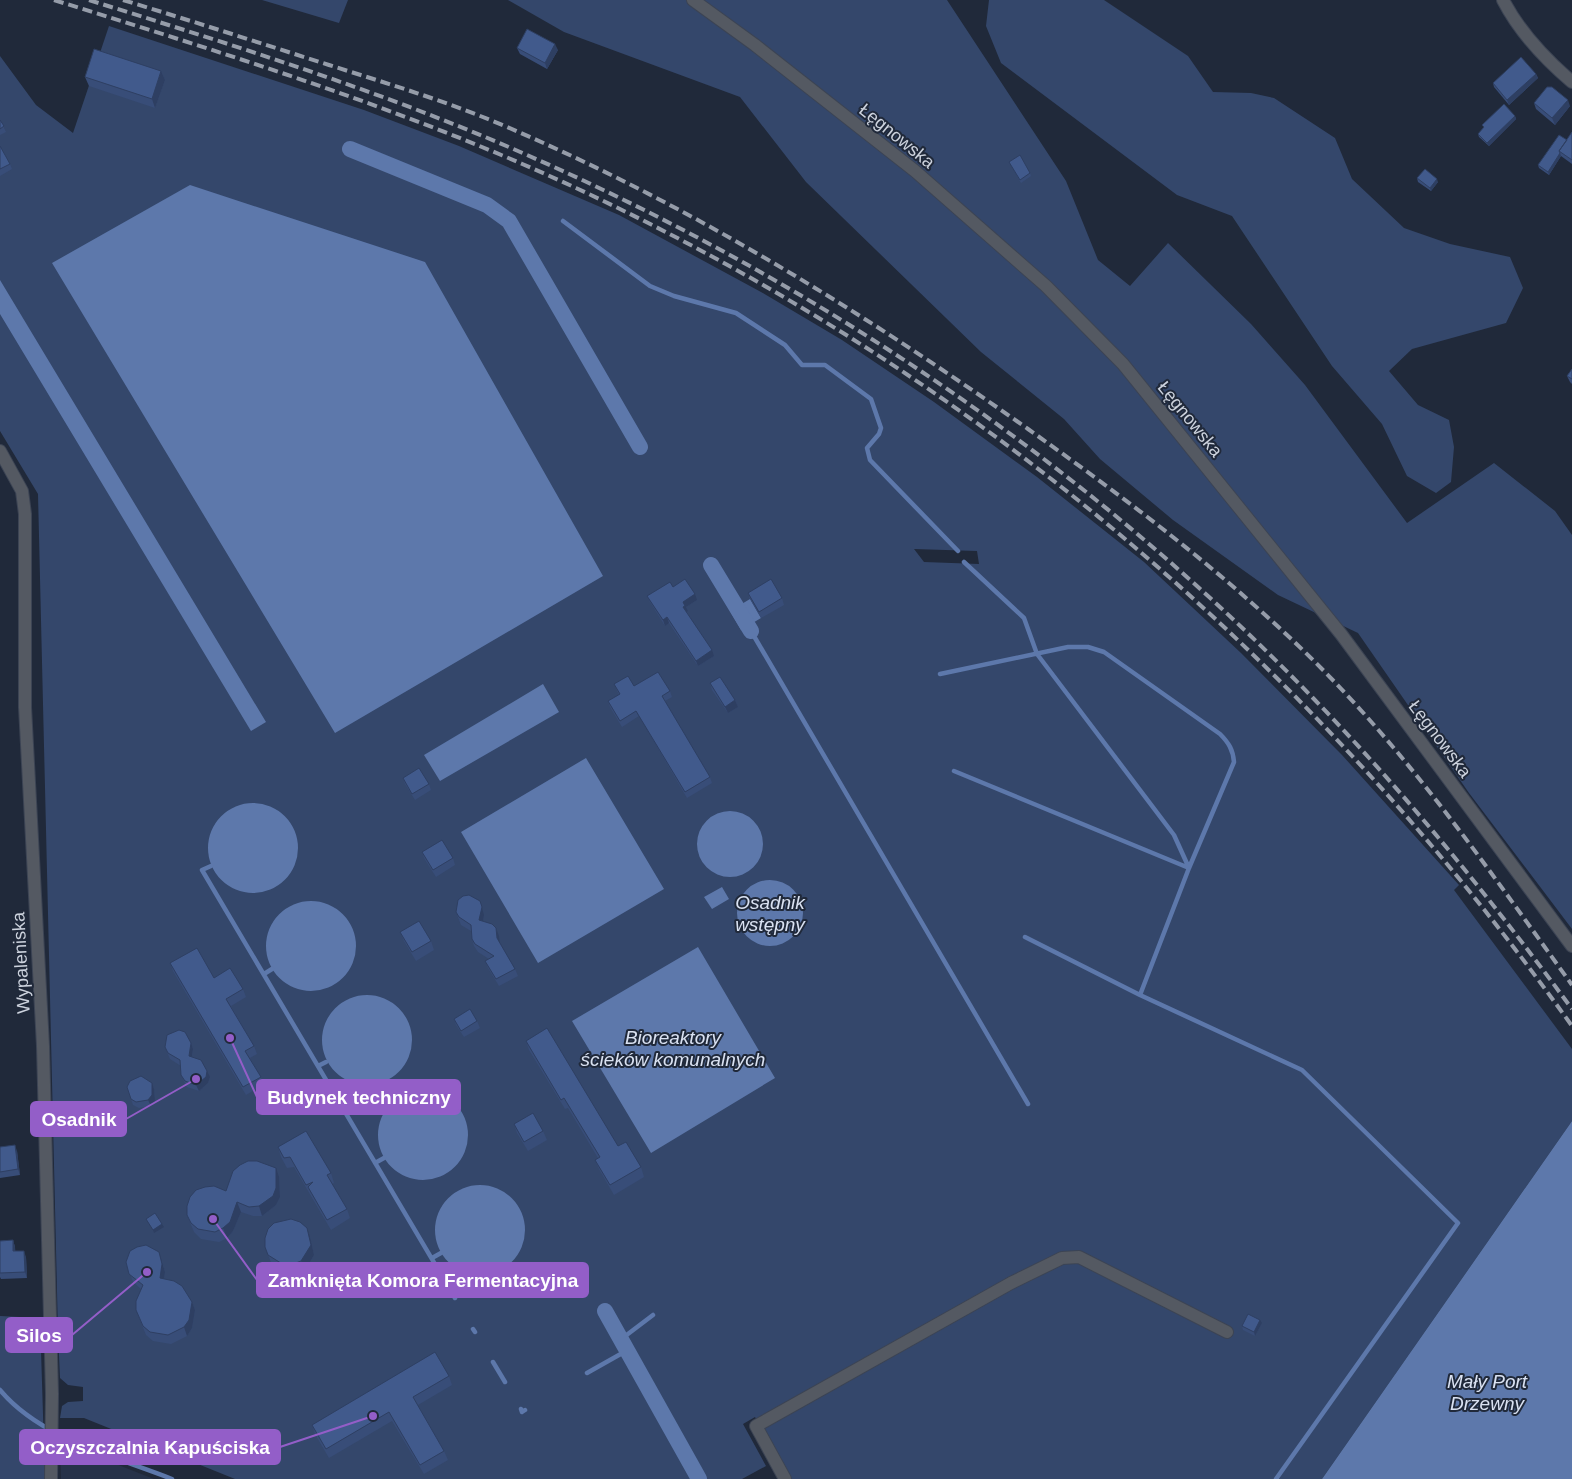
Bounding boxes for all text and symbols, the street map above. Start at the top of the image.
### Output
street label: Łęgnowska [855,100,939,173]
street label: Łęgnowska [1154,377,1227,461]
street label: Łęgnowska [1405,697,1476,782]
water label: Osadnik wstępny [735,892,806,935]
street label: Wypaleniska [8,911,34,1014]
water label: Bioreaktory ścieków komunalnych [581,1027,765,1070]
callout: Budynek techniczny [257,1080,460,1114]
text: Budynek techniczny [267,1087,451,1108]
callout: Osadnik [31,1102,126,1136]
text: Osadnik [42,1109,117,1130]
callout: Zamknięta Komora Fermentacyjna [257,1263,588,1297]
text: Zamknięta Komora Fermentacyjna [268,1270,579,1291]
callout: Silos [6,1318,72,1352]
text: Silos [16,1325,62,1346]
water label: Mały Port Drzewny [1447,1371,1528,1414]
callout: Oczyszczalnia Kapuściska [20,1430,280,1464]
text: Oczyszczalnia Kapuściska [30,1437,270,1458]

